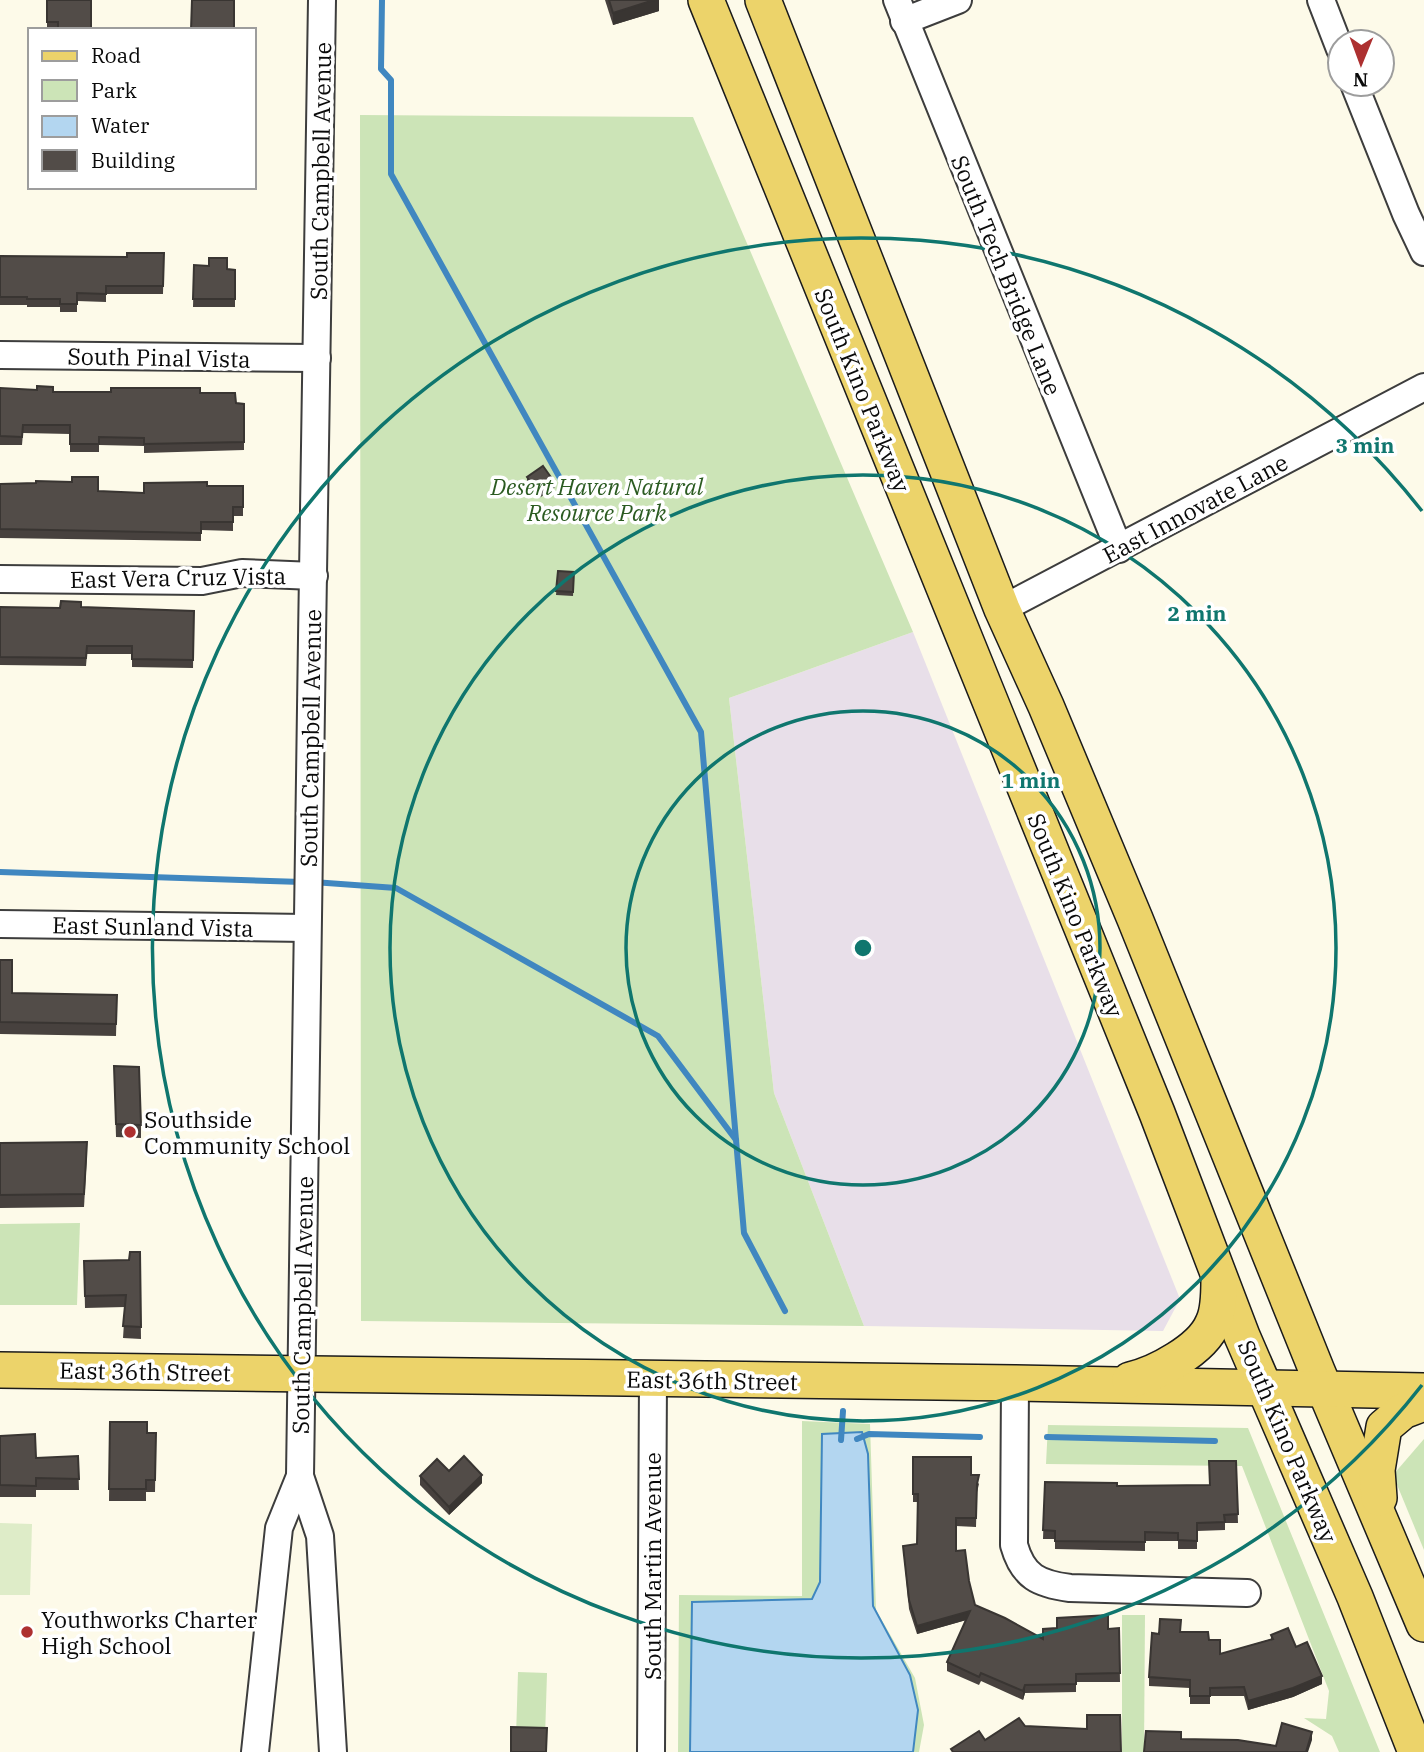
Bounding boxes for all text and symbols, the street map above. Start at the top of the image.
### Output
legend [28,28,256,189]
north arrow [1326,28,1396,98]
text: Road [91,41,141,69]
street label: South Campbell Avenue [303,42,337,300]
text: N [1353,68,1368,92]
text: Park [91,76,138,104]
text: Water [91,111,150,139]
text: Building [91,146,176,174]
street label: South Tech Bridge Lane [945,150,1069,400]
street label: South Kino Parkway [808,284,918,497]
street label: South Pinal Vista [67,340,251,374]
text: 3 min [1336,431,1394,459]
street label: East Innovate Lane [1097,447,1293,569]
park label: Desert Haven Natural Resource Park [490,471,704,527]
street label: East Vera Cruz Vista [69,560,287,594]
text: 2 min [1168,599,1226,627]
street label: South Campbell Avenue [293,609,327,867]
text: 1 min [1002,766,1060,794]
street label: South Kino Parkway [1021,809,1131,1022]
street label: East Sunland Vista [52,909,254,943]
centre of rings [851,936,875,960]
place label: Southside Community School [144,1104,350,1160]
marker: Southside Community School [122,1124,138,1140]
street label: South Campbell Avenue [285,1176,319,1434]
street label: South Kino Parkway [1232,1335,1345,1548]
street label: East 36th Street [59,1355,231,1387]
street label: East 36th Street [626,1364,798,1396]
street label: South Martin Avenue [637,1452,667,1680]
place label: Youthworks Charter High School [41,1604,257,1660]
marker: Youthworks Charter High School [19,1624,35,1640]

